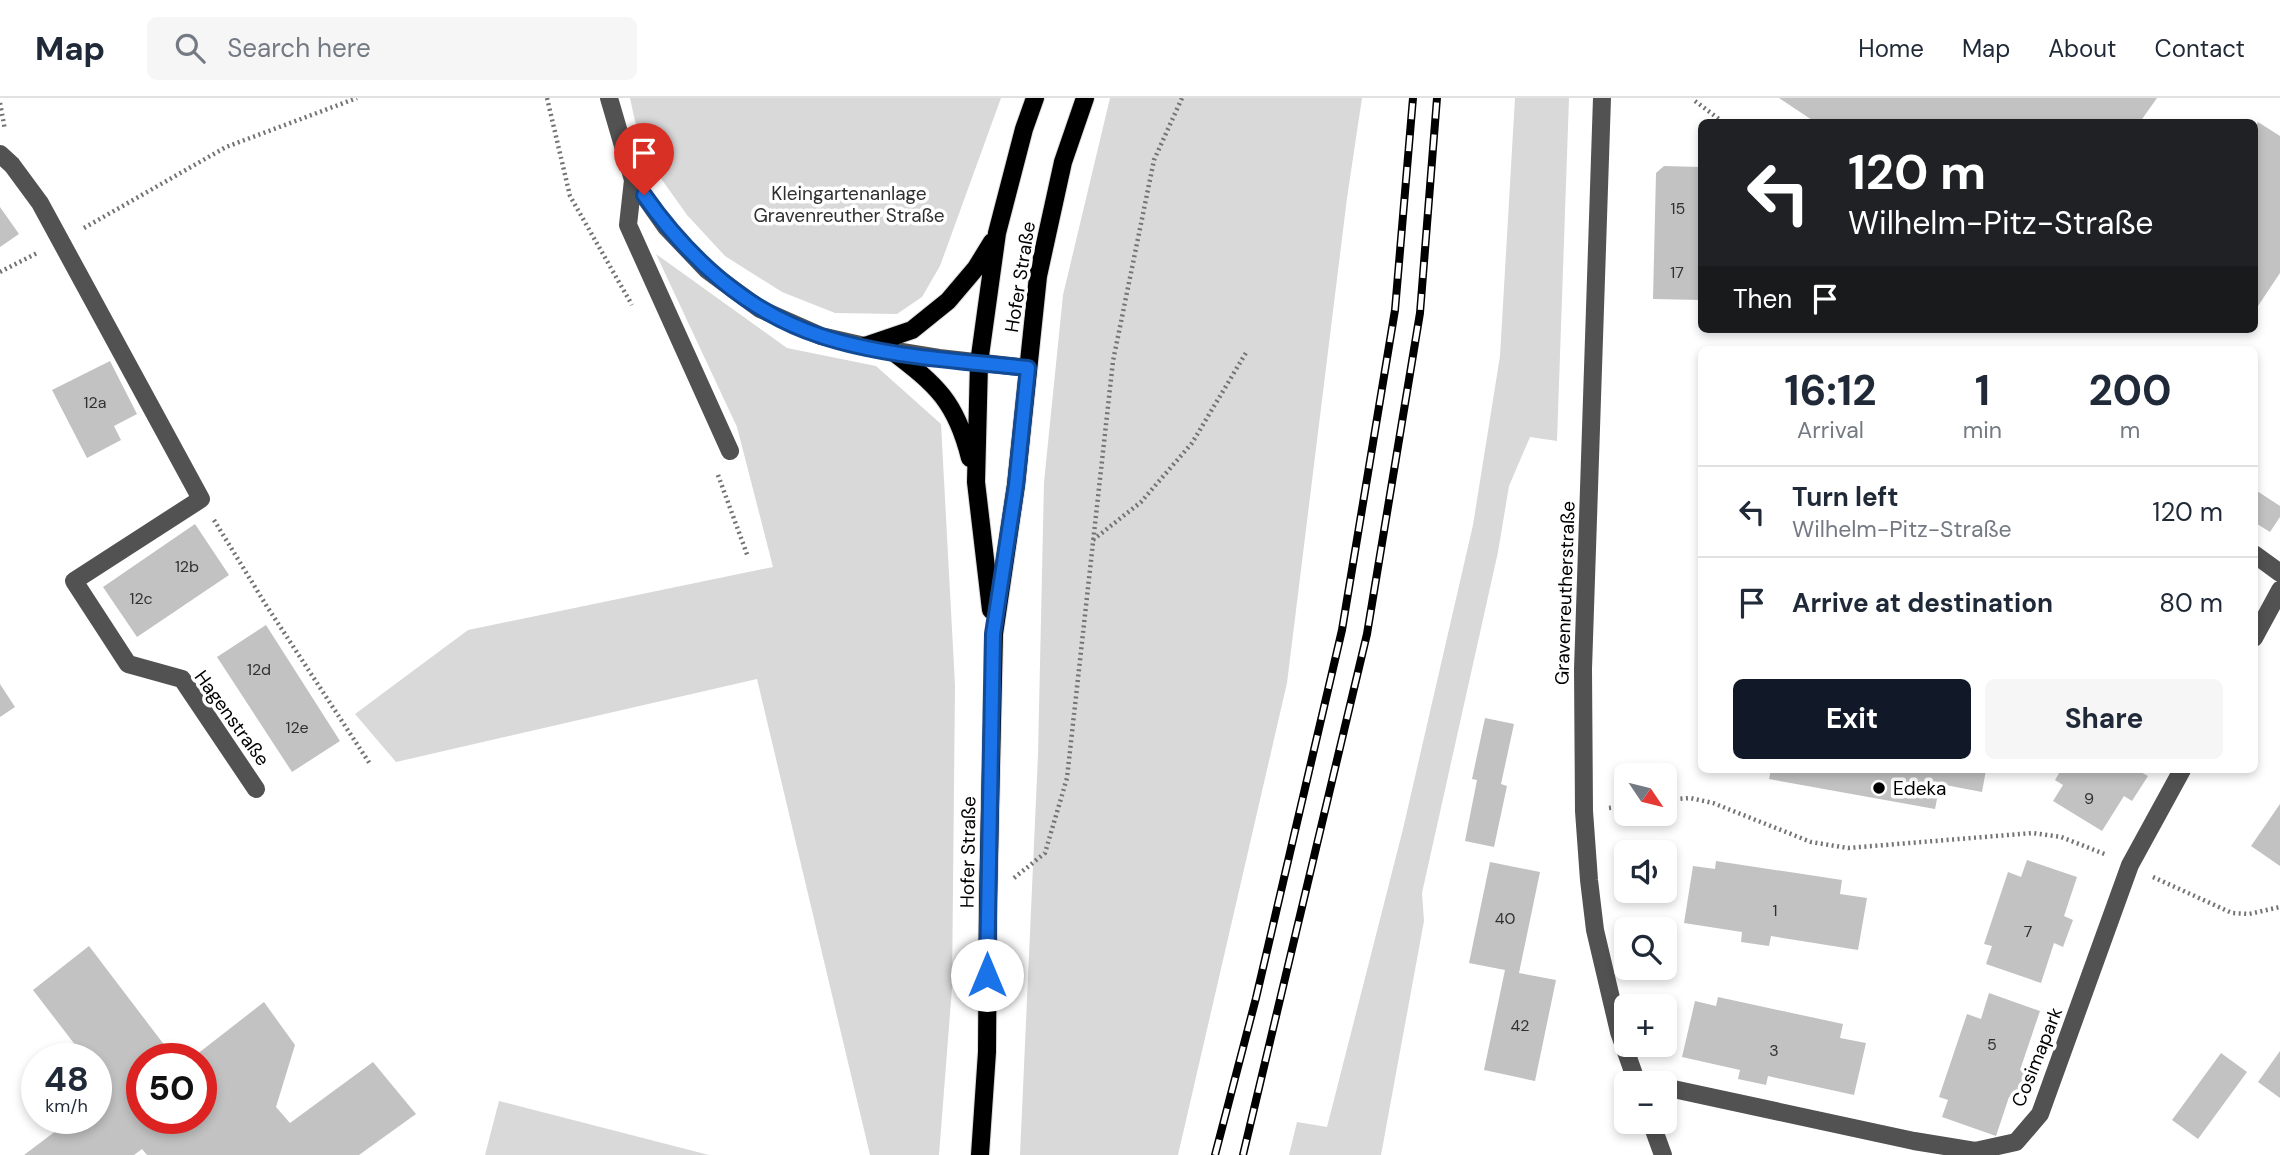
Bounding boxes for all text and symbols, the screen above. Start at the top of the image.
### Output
search box [147,17,637,80]
text: Map [35,27,105,70]
icon: search [171,29,209,67]
text: Search here [227,31,371,65]
text: Home [1858,33,1924,64]
text: Map [1962,33,2010,64]
text: About [2048,33,2117,64]
text: Contact [2155,33,2245,64]
pin [614,123,674,195]
icon: arrive [625,134,663,172]
text: 120 m [1848,140,1986,204]
icon: left [1733,147,1824,238]
park label: Kleingartenanlage Gravenreuther Straße [753,181,945,228]
house number: 15 [1671,198,1685,219]
text: Wilhelm-Pitz-Straße [1848,202,2153,244]
street label: Hofer Straße [999,220,1041,334]
house number: 17 [1670,262,1684,283]
icon: arrive [1806,280,1844,318]
text: Then [1733,282,1792,316]
text: 16:12 [1784,363,1876,418]
text: 1 [1975,363,1990,418]
text: 200 [2088,363,2172,418]
house number: 12a [84,392,106,413]
text: Arrival [1797,415,1864,445]
text: min [1963,415,2002,445]
text: m [2120,415,2140,445]
text: Turn left [1792,480,1899,514]
icon: left [1733,493,1771,531]
text: 120 m [2152,495,2223,529]
street label: Gravenreutherstraße [1549,501,1581,685]
text: Wilhelm-Pitz-Straße [1792,514,2011,544]
house number: 12b [175,556,199,577]
icon: arrive [1733,584,1771,622]
text: Arrive at destination [1792,586,2053,620]
text: 80 m [2159,586,2223,620]
house number: 12c [129,588,153,609]
house number: 12d [247,659,271,680]
street label: Hagenstraße [189,665,275,771]
button: Exit [1733,679,1971,759]
button: Share [1985,679,2223,759]
house number: 12e [285,717,309,738]
north arrow [1614,763,1676,826]
map controls [1614,763,1677,1134]
place label: Edeka [1893,776,1946,801]
marker: Edeka [1871,780,1887,796]
house number: 9 [2084,788,2094,809]
street label: Hofer Straße [955,796,981,908]
button: sound [1614,840,1677,903]
house number: 1 [1773,900,1778,921]
house number: 40 [1495,908,1515,929]
button: search [1614,917,1677,980]
house number: 7 [2024,921,2032,942]
position arrow [950,938,1024,1012]
button: + [1614,994,1677,1057]
street label: Cosimapark [2006,1003,2068,1110]
house number: 42 [1511,1015,1529,1036]
house number: 5 [1987,1034,1997,1055]
house number: 3 [1769,1040,1779,1061]
speed limit sign: 50 [126,1043,217,1134]
text: 48 [44,1056,89,1102]
button: − [1614,1071,1677,1134]
text: km/h [45,1094,88,1118]

